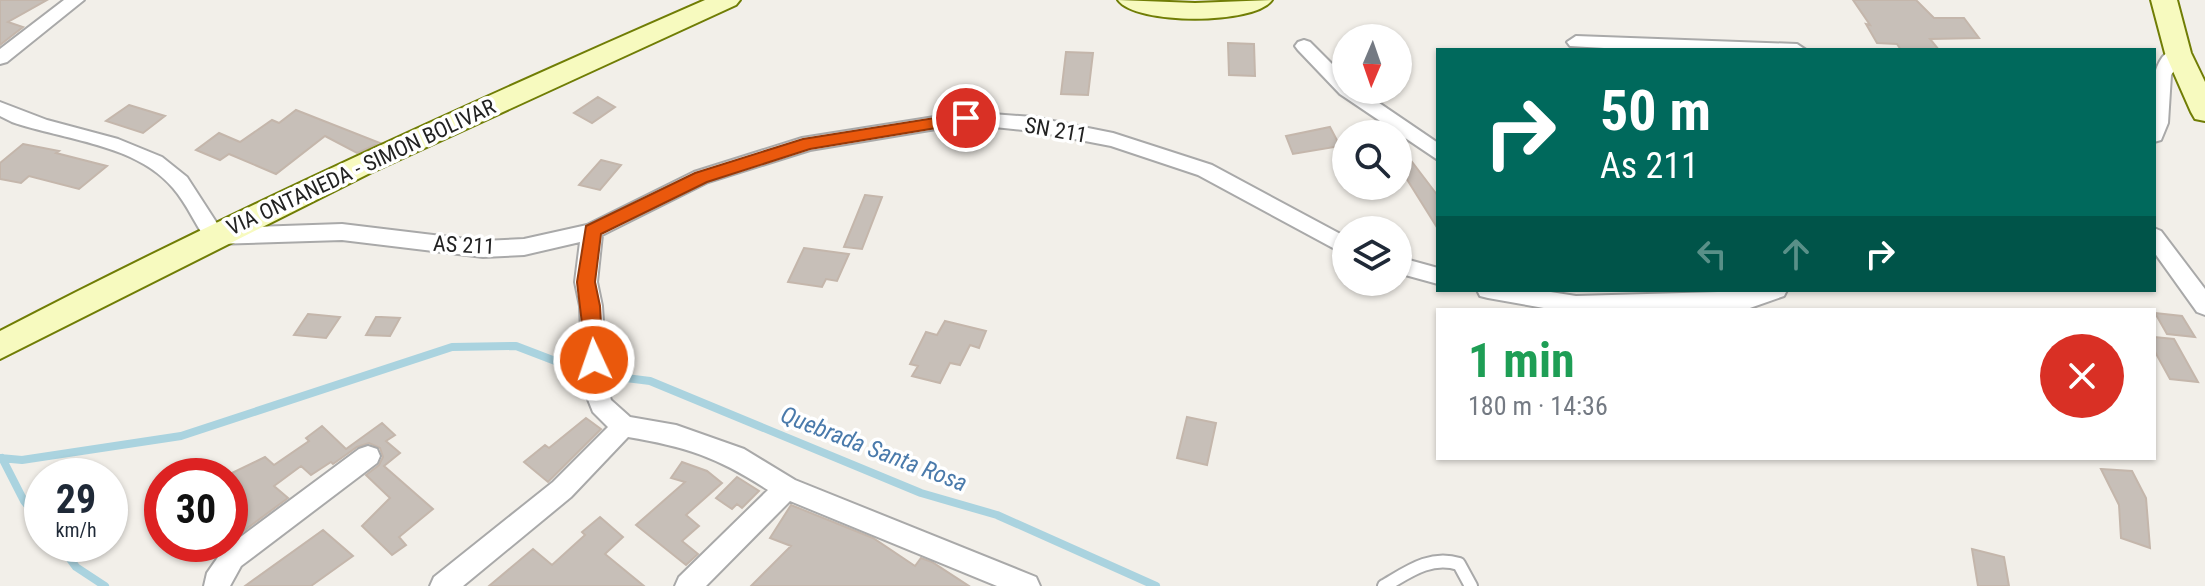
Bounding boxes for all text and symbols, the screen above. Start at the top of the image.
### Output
north arrow [1332,24,1412,104]
map controls [1332,24,1412,296]
text: 50 m [1600,78,1711,144]
icon: right [1468,80,1572,184]
pin [932,84,1000,152]
street label: VIA ONTANEDA - SIMON BOLIVAR [223,94,499,240]
icon: arrive [944,96,988,140]
street label: SN 211 [1023,112,1089,148]
button: search [1332,120,1412,200]
text: As 211 [1600,145,1699,187]
button: layers [1332,216,1412,296]
street label: AS 211 [433,231,495,259]
icon: left [1690,232,1734,276]
icon: ahead [1774,232,1818,276]
icon: right [1858,232,1902,276]
position arrow [552,318,636,402]
text: 1 min [1468,332,1575,389]
button: close [2040,334,2124,418]
text: 180 m · 14:36 [1468,391,1608,421]
water label: Quebrada Santa Rosa [777,401,971,497]
speed limit sign: 30 [144,458,248,562]
text: 29 [56,476,96,523]
text: km/h [55,518,97,542]

